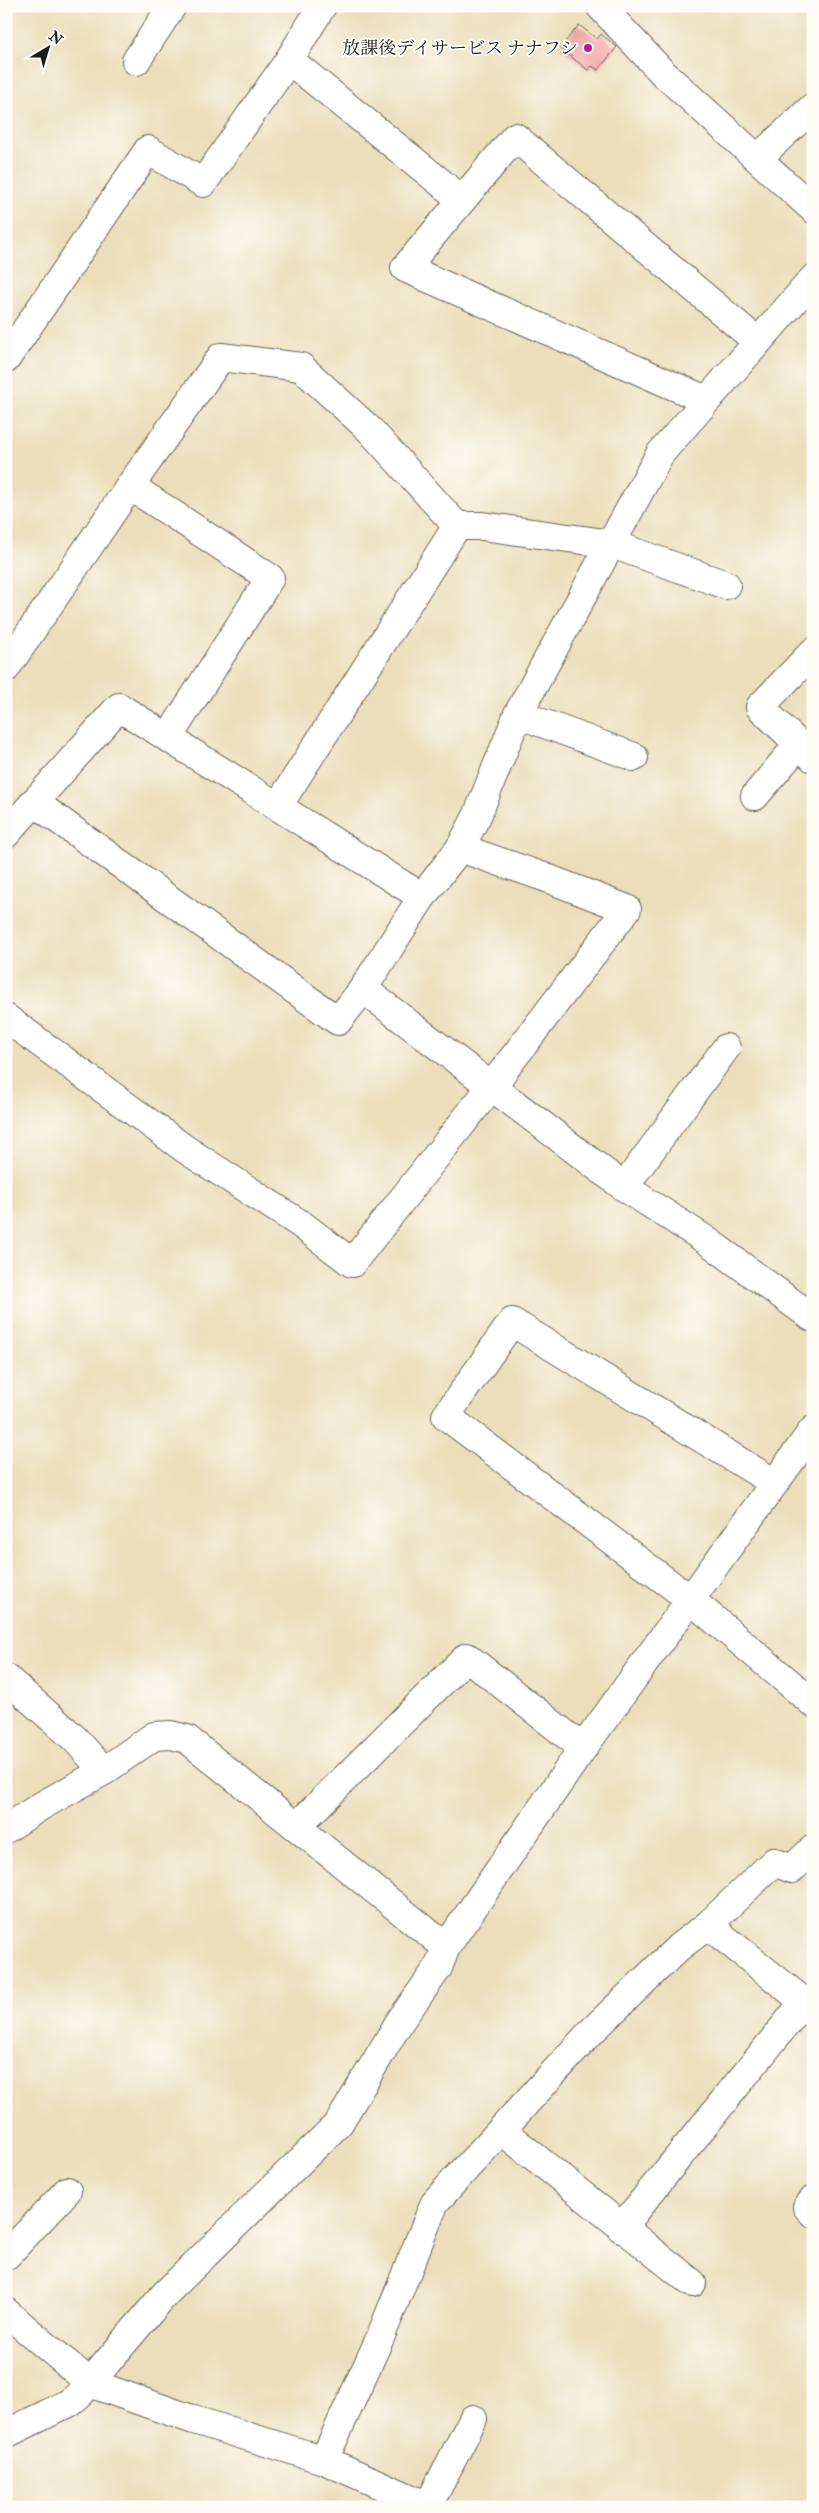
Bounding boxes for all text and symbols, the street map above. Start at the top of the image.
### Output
north arrow [22,22,72,72]
text: N [45,27,66,49]
place label: 放課後デイサービス ナナフシ [342,37,578,60]
marker: 放課後デイサービス ナナフシ [582,42,594,54]

